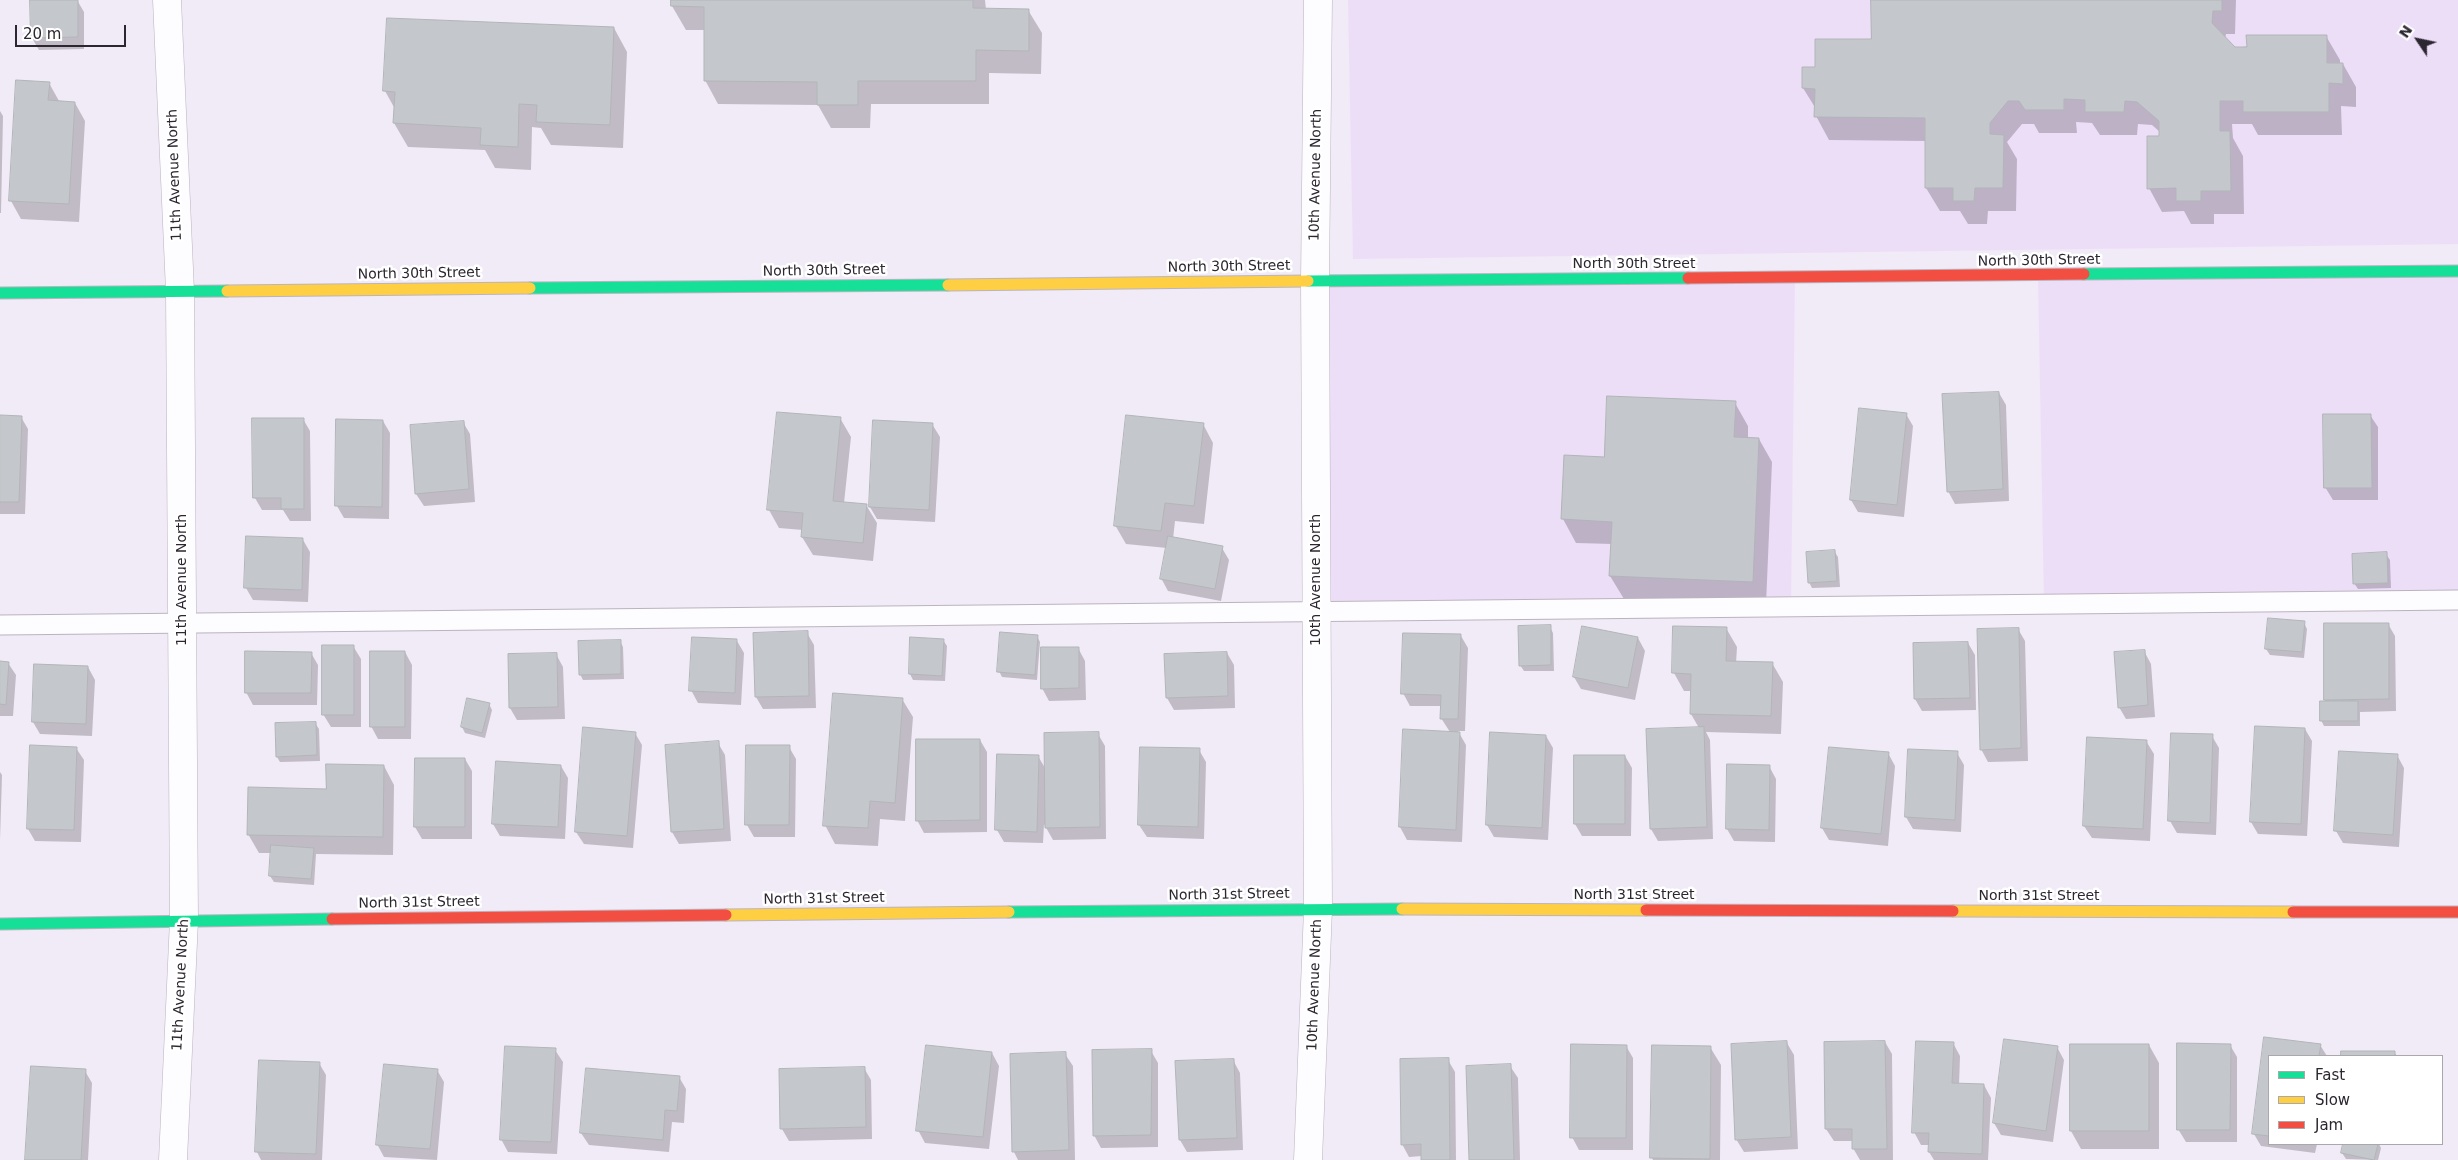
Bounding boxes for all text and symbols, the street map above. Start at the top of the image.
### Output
scale bar [18,15,129,47]
north arrow [2393,15,2443,65]
text: N [2396,22,2415,41]
text: 20 m [23,25,61,43]
street label: 11th Avenue North [164,109,186,241]
street label: 10th Avenue North [1306,109,1326,241]
street label: North 30th Street [1977,252,2101,270]
street label: North 30th Street [1573,256,1695,272]
street label: North 30th Street [1167,258,1291,276]
street label: North 30th Street [762,262,886,280]
street label: North 30th Street [357,265,481,283]
street label: 11th Avenue North [174,514,190,646]
street label: 10th Avenue North [1308,514,1324,646]
street label: North 31st Street [1168,886,1290,904]
street label: North 31st Street [1573,887,1695,903]
street label: North 31st Street [1978,888,2100,904]
street label: North 31st Street [763,890,885,908]
street label: North 31st Street [358,894,480,912]
street label: 11th Avenue North [169,919,193,1051]
street label: 10th Avenue North [1304,919,1326,1051]
legend [2268,1055,2443,1145]
text: Fast [2315,1066,2345,1084]
text: Slow [2315,1091,2350,1109]
text: Jam [2315,1116,2343,1134]

